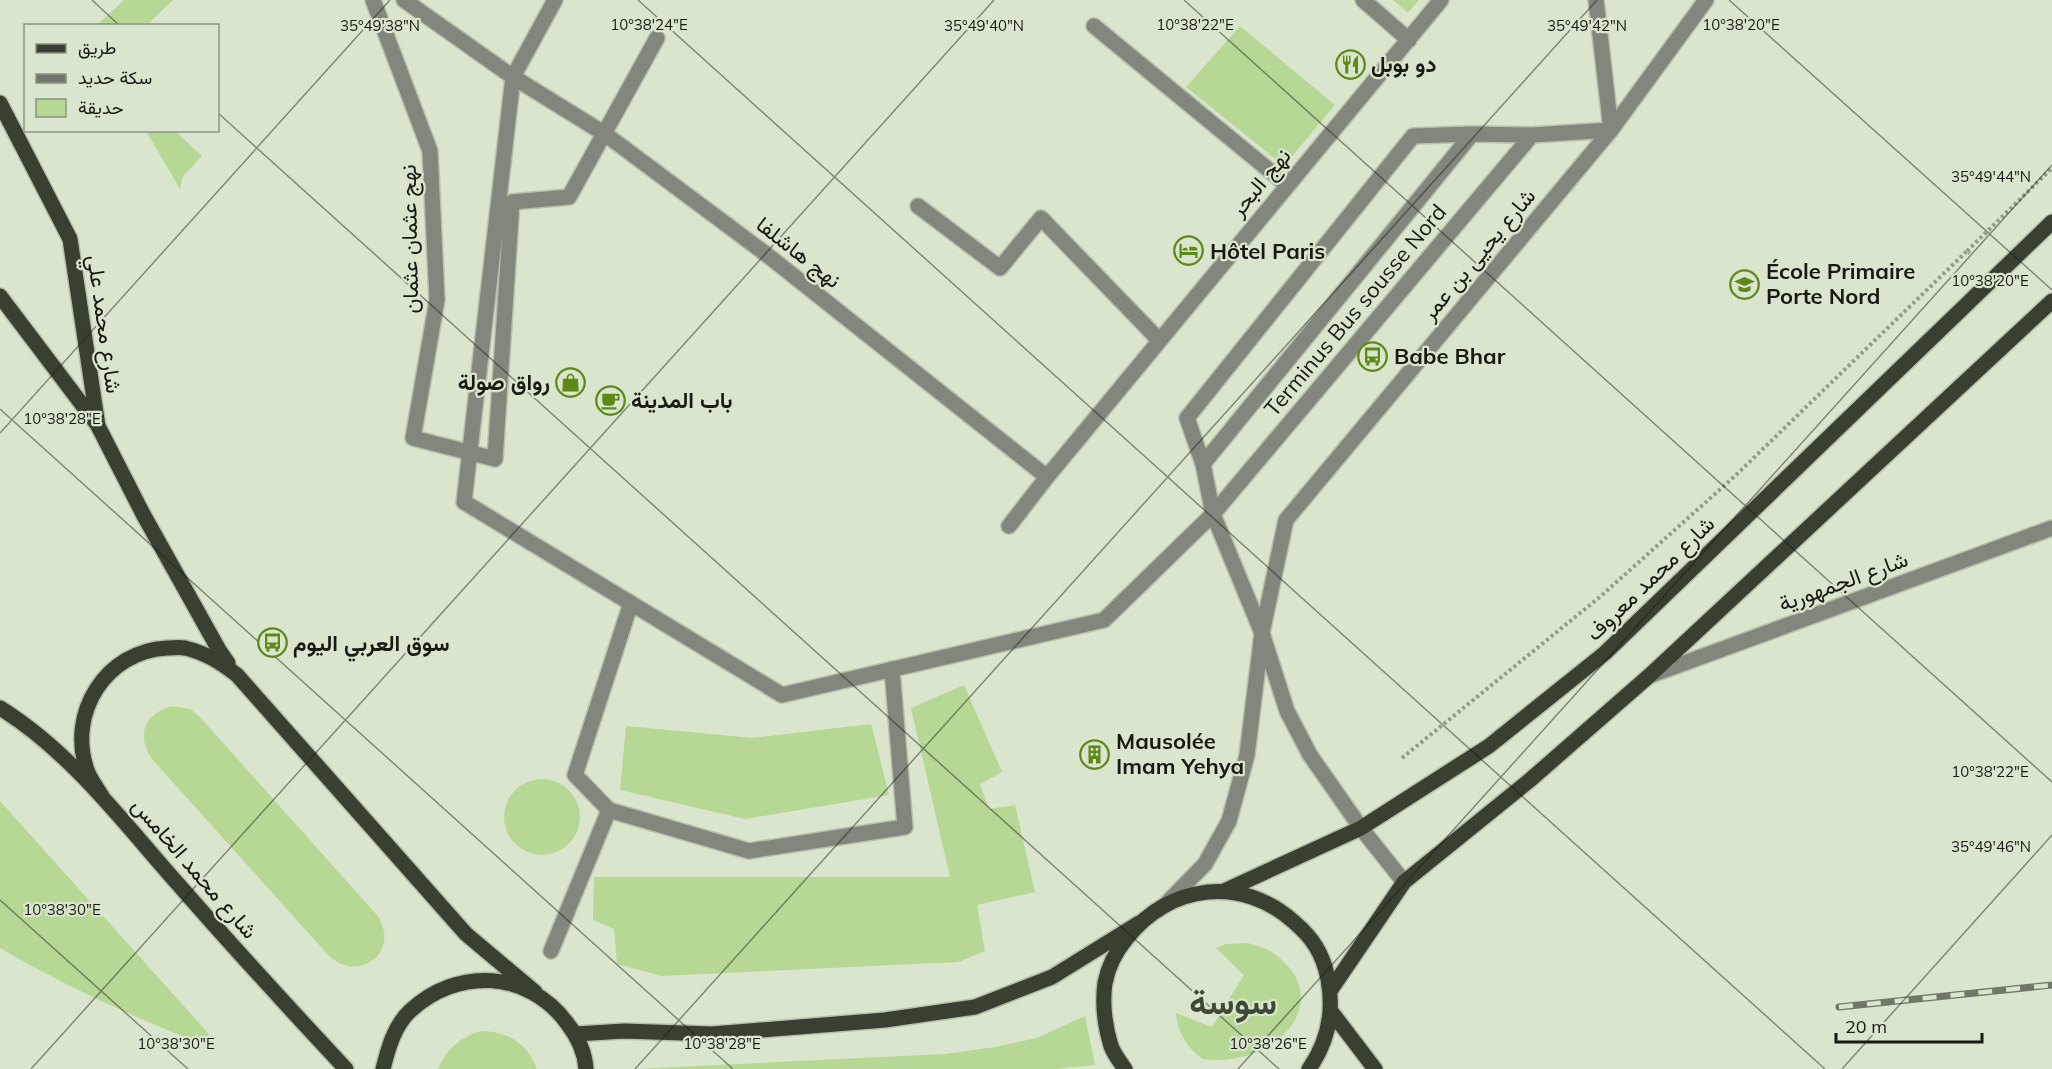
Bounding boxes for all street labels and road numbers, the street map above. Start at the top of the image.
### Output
street label: نهج البحر [1223,142,1297,223]
street label: نهج عثمان عثمان [394,164,425,314]
street label: شارع يحيى بن عمر [1414,182,1542,327]
street label: Terminus Bus sousse Nord [1258,198,1452,422]
street label: نهج هاشلفا [750,210,847,295]
street label: شارع محمد علي [76,253,129,396]
street label: شارع محمد معروف [1580,510,1721,647]
street label: شارع الجمهورية [1775,545,1912,618]
street label: شارع محمد الخامس [125,792,264,945]

